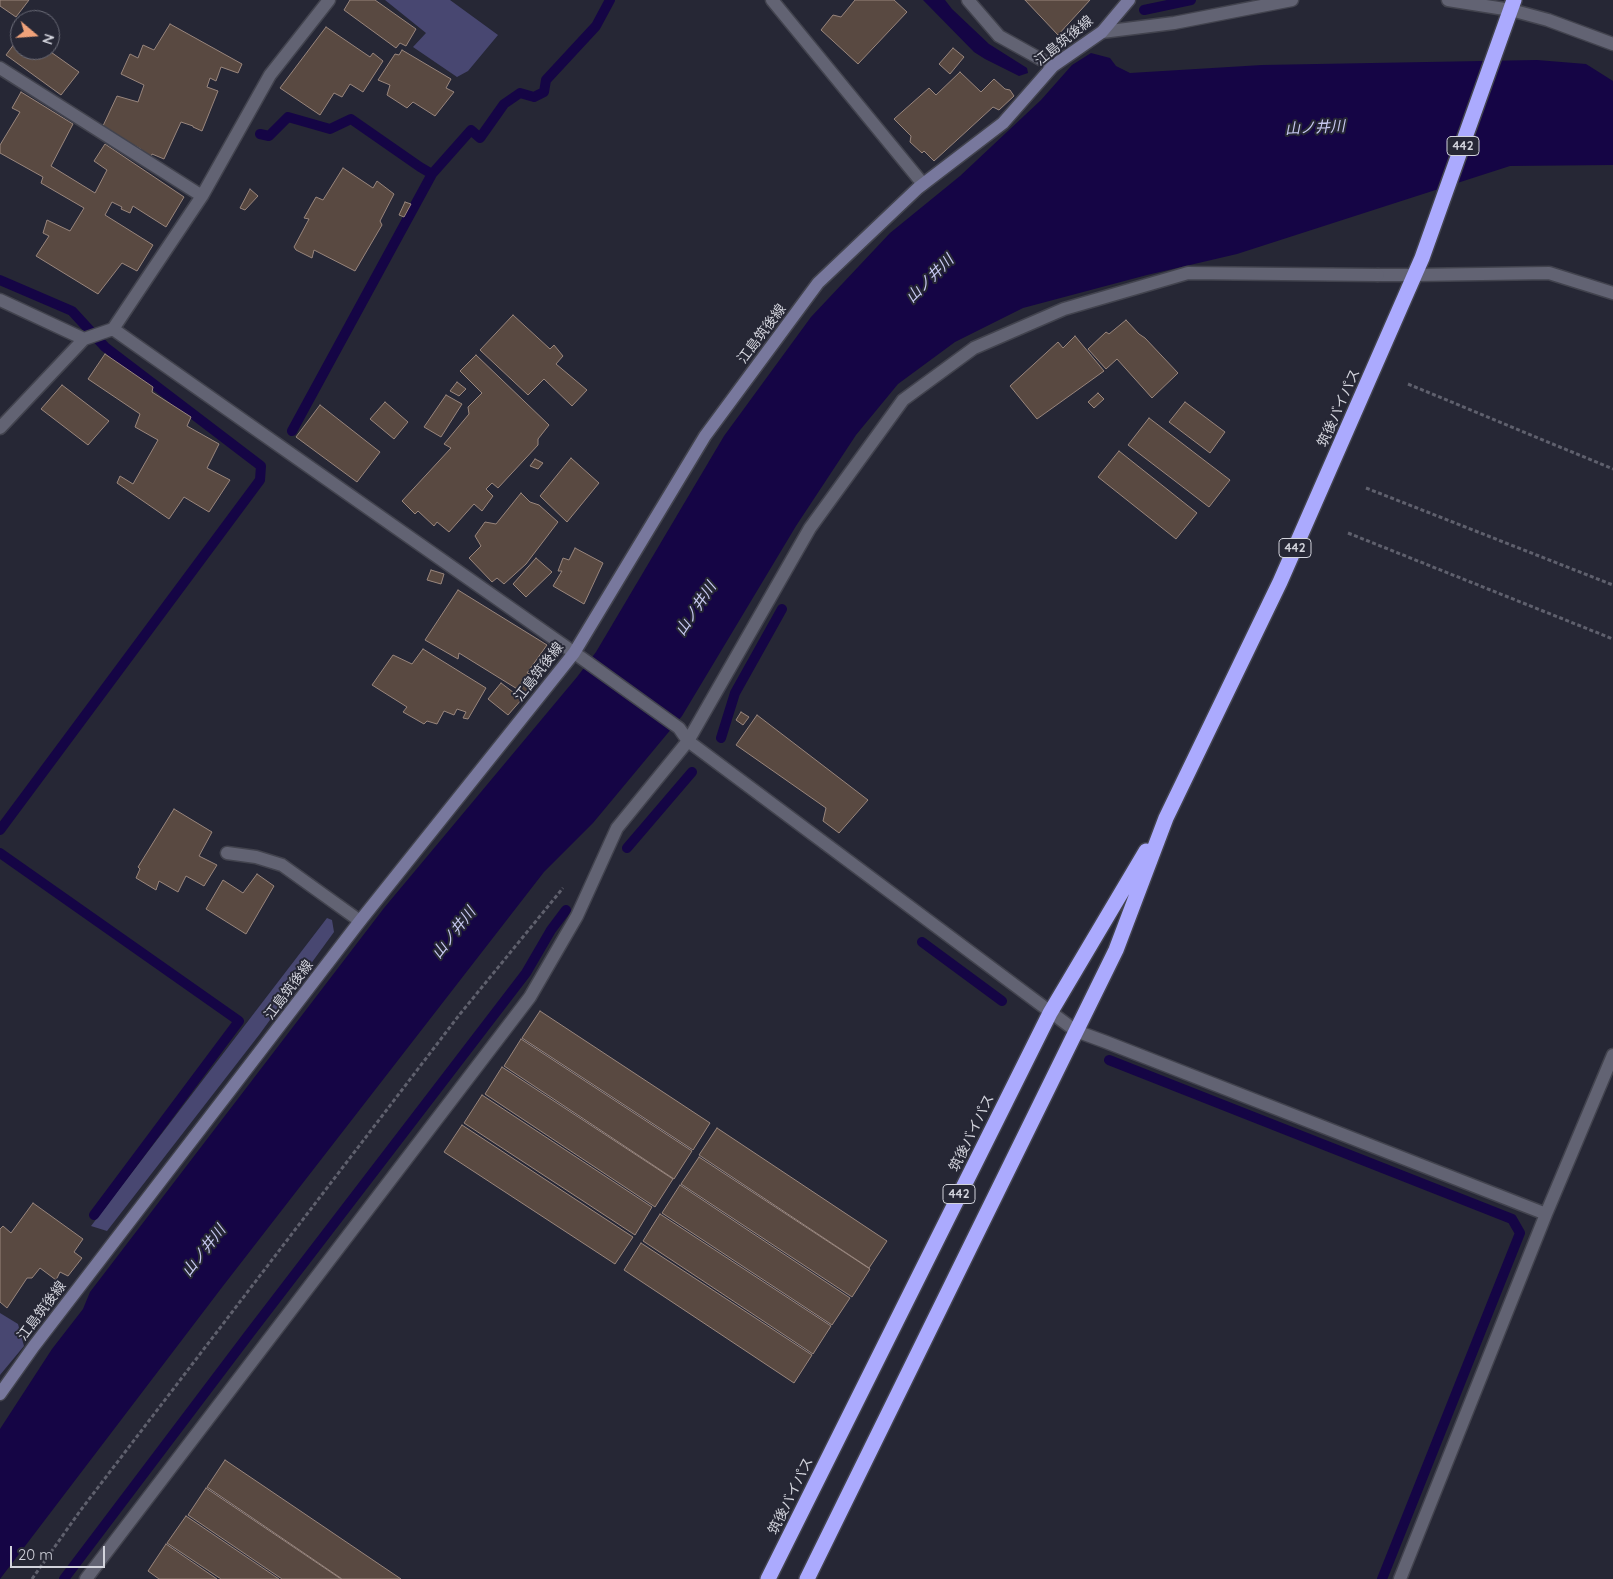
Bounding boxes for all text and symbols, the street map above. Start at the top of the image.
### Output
north arrow [10,10,60,60]
street label: 江島筑後線 [1032,12,1096,70]
text: N [38,32,58,47]
water label: 山ノ井川 [1285,117,1345,139]
road number: 442 [1447,136,1479,156]
water label: 山ノ井川 [902,251,958,307]
street label: 江島筑後線 [734,301,790,367]
street label: 筑後バイパス [1314,366,1364,450]
road number: 442 [1279,538,1311,558]
water label: 山ノ井川 [672,579,720,639]
street label: 江島筑後線 [511,639,567,705]
water label: 山ノ井川 [428,904,480,962]
street label: 江島筑後線 [261,957,317,1023]
street label: 筑後バイパス [946,1092,998,1174]
road number: 442 [943,1184,975,1204]
water label: 山ノ井川 [178,1222,230,1280]
street label: 江島筑後線 [14,1278,70,1344]
street label: 筑後バイパス [765,1455,817,1537]
scale bar [12,1536,108,1568]
text: 20 m [18,1545,53,1564]

